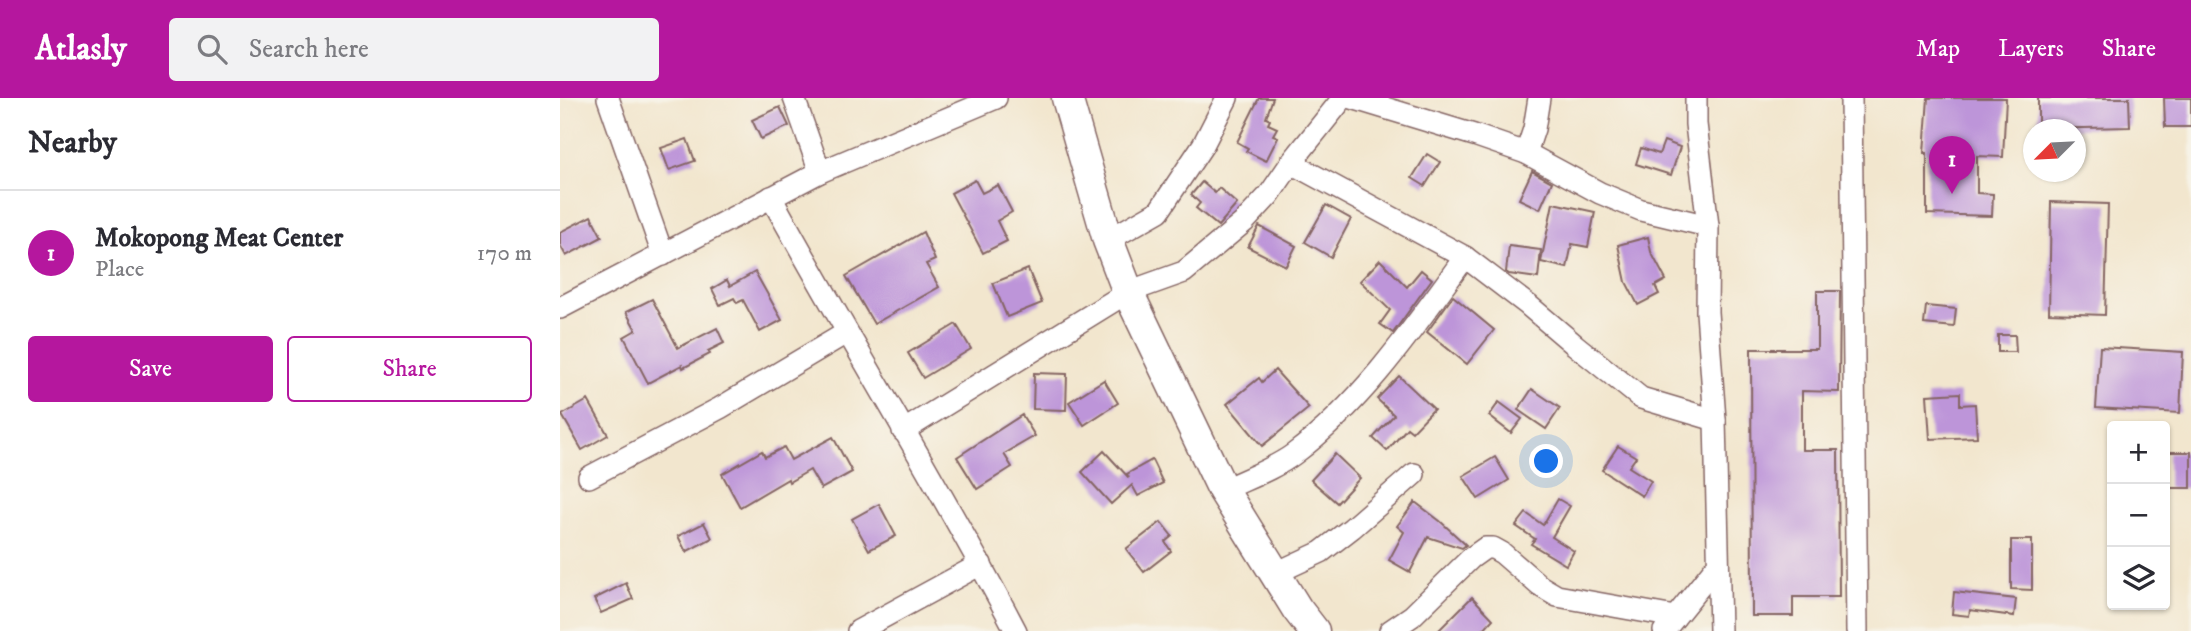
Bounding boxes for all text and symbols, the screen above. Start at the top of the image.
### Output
search box [169,18,659,81]
text: Atlasly [35,29,127,70]
icon: search [193,30,231,68]
text: Search here [249,33,369,66]
text: Map [1916,34,1960,64]
text: Layers [1998,34,2064,64]
text: Share [2102,34,2156,64]
north arrow [2023,119,2086,182]
text: Nearby [28,125,117,162]
pin: 1 [1929,136,1975,194]
text: Mokopong Meat Center [95,222,343,255]
text: 1 [47,239,55,268]
text: 170 m [477,239,532,268]
text: Place [95,255,144,284]
button: Save [28,336,273,402]
button: Share [287,336,532,402]
map controls [2107,421,2170,610]
button: + [2107,421,2170,484]
your location [1529,444,1563,478]
button: − [2107,484,2170,547]
button: layers [2107,547,2170,610]

